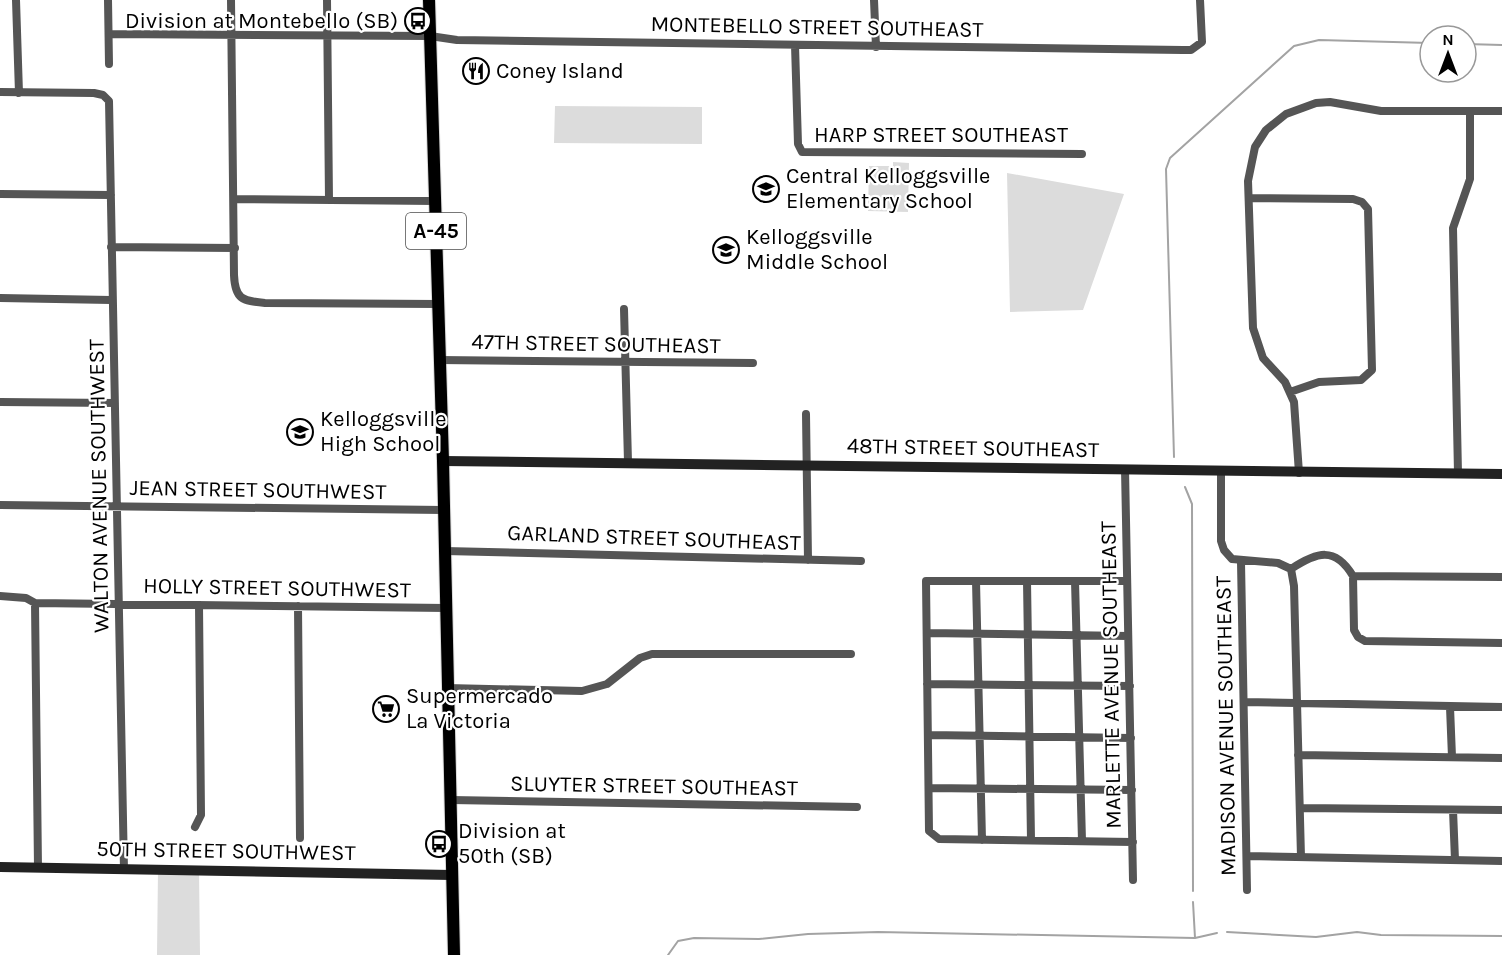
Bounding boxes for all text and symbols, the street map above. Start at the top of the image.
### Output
bus stop icon: Division at Montebello (SB) [403,6,433,36]
place label: Division at Montebello (SB) [125,8,398,34]
street label: MONTEBELLO STREET SOUTHEAST [650,11,984,43]
north arrow [1418,24,1478,84]
text: N [1442,30,1454,49]
restaurant icon: Coney Island [461,56,491,86]
place label: Coney Island [496,58,624,84]
street label: HARP STREET SOUTHEAST [814,122,1068,148]
place label: Central Kelloggsville Elementary School [786,163,990,214]
school or university icon: Central Kelloggsville Elementary School [751,174,781,204]
road number: A-45 [406,213,466,249]
place label: Kelloggsville Middle School [746,224,888,275]
school or university icon: Kelloggsville Middle School [711,235,741,265]
street label: 47TH STREET SOUTHEAST [471,329,721,359]
street label: WALTON AVENUE SOUTHWEST [83,339,115,633]
place label: Kelloggsville High School [320,406,447,457]
school or university icon: Kelloggsville High School [285,417,315,447]
street label: 48TH STREET SOUTHEAST [847,433,1099,463]
street label: JEAN STREET SOUTHWEST [129,475,387,505]
street label: GARLAND STREET SOUTHEAST [507,520,801,556]
street label: MARLETTE AVENUE SOUTHEAST [1095,521,1127,829]
street label: HOLLY STREET SOUTHWEST [143,573,411,603]
street label: MADISON AVENUE SOUTHEAST [1210,576,1242,876]
place label: Supermercado La Victoria [406,683,553,734]
supermarket icon: Supermercado La Victoria [371,694,401,724]
street label: SLUYTER STREET SOUTHEAST [510,770,798,802]
place label: Division at 50th (SB) [458,818,566,869]
bus stop icon: Division at 50th (SB) [424,829,454,859]
street label: 50TH STREET SOUTHWEST [96,836,356,866]

